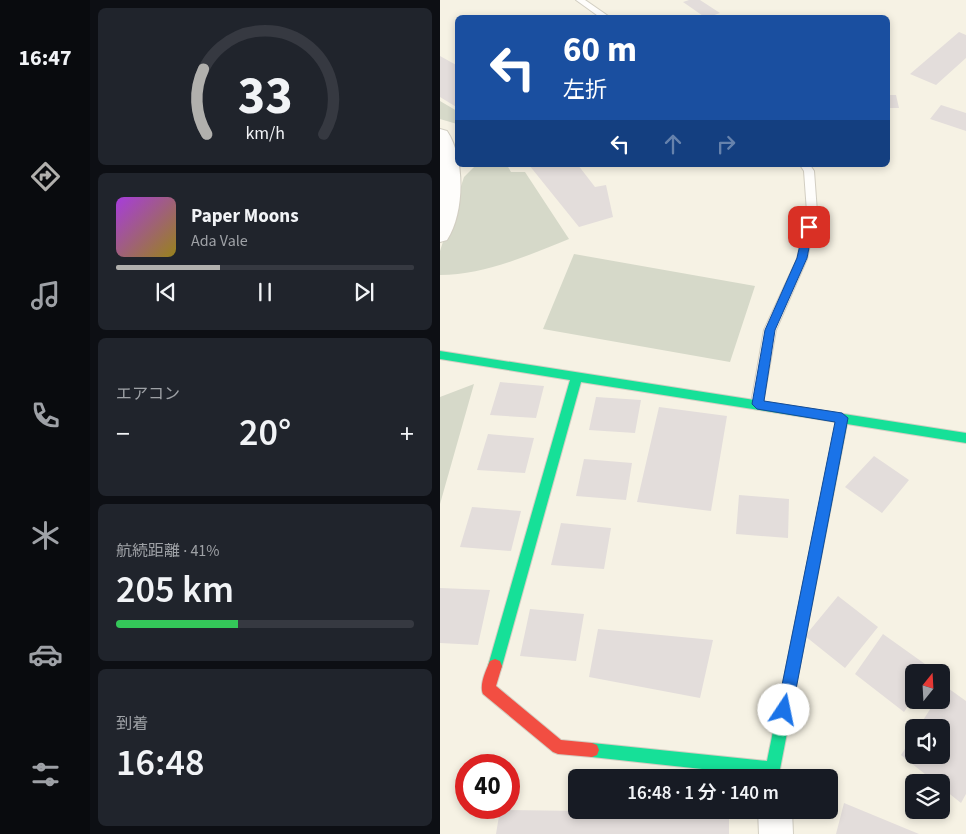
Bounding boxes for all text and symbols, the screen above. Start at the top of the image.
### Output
text: 60 m [563,25,637,75]
icon: left [480,35,545,100]
text: 16:47 [18,42,72,74]
text: 33 [238,60,292,134]
text: 左折 [563,74,607,106]
text: km/h [245,121,285,146]
icon: left [606,130,634,158]
icon: ahead [659,130,687,158]
icon: right [712,130,740,158]
icon: directions [28,159,63,194]
text: Paper Moons [191,203,299,230]
pin [788,206,830,248]
icon: arrive [795,213,823,241]
text: Ada Vale [191,230,248,252]
icon: music [28,278,63,313]
icon: previous [152,278,180,306]
icon: pause [251,278,279,306]
icon: next [350,278,378,306]
text: エアコン [116,383,180,405]
icon: phone [28,398,63,433]
text: 20° [239,406,291,460]
text: − [116,414,130,454]
text: + [400,414,414,454]
icon: climate [28,518,63,553]
text: 航続距離 · 41% [116,540,219,562]
text: 205 km [116,563,234,617]
icon: car [28,637,63,672]
north arrow [905,664,950,709]
map controls [905,664,950,819]
position arrow [757,683,809,735]
text: 到着 [116,713,148,735]
button: sound [905,719,950,764]
text: 16:48 [116,736,204,790]
speed limit sign: 40 [455,754,520,819]
icon: filters [28,757,63,792]
button: layers [905,774,950,819]
text: 16:48 · 1 分 · 140 m [627,780,779,807]

